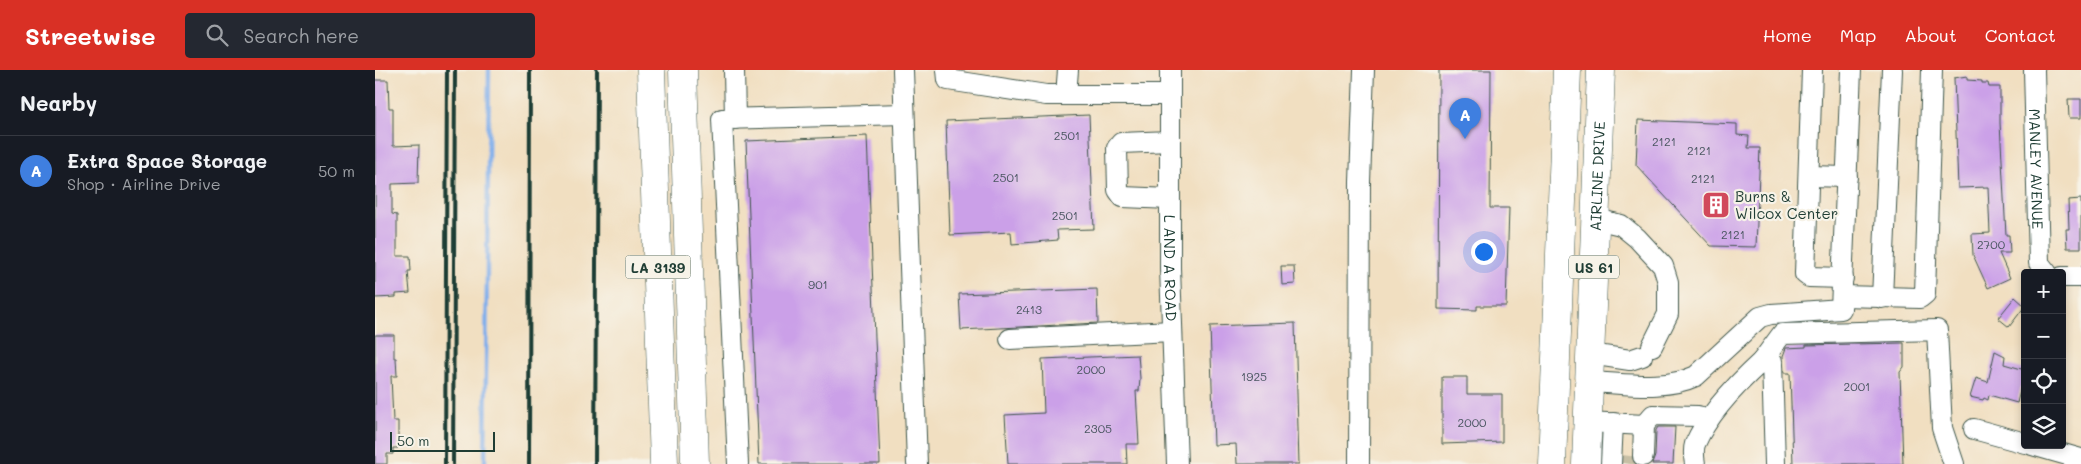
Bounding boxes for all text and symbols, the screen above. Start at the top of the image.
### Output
search box [185,13,535,58]
text: Streetwise [25,20,155,51]
icon: search [203,21,231,49]
text: Search here [243,23,359,48]
text: Home [1763,23,1812,47]
text: Map [1840,23,1876,47]
text: About [1904,23,1957,47]
text: Contact [1985,23,2056,47]
text: Nearby [20,89,97,116]
pin: A [1449,98,1481,139]
street label: MANLEY AVENUE [2025,108,2048,230]
street label: AIRLINE DRIVE [1585,120,1609,232]
house number: 2501 [1054,127,1080,143]
house number: 2121 [1652,133,1676,149]
house number: 2121 [1687,142,1711,158]
text: Extra Space Storage [67,148,267,173]
text: A [30,160,42,181]
text: 50 m [318,160,355,181]
house number: 2501 [993,169,1019,185]
house number: 2121 [1691,170,1715,186]
text: Shop · Airline Drive [67,173,221,194]
place label: Burns & Wilcox Center [1735,186,1838,223]
building icon: Burns & Wilcox Center [1701,190,1731,220]
house number: 2501 [1052,207,1078,223]
street label: L AND A ROAD [1160,215,1182,322]
house number: 2121 [1721,226,1745,242]
house number: 2700 [1977,236,2006,252]
your location [1471,239,1497,265]
road number: LA 3139 [625,256,691,278]
road number: US 61 [1569,256,1619,278]
map controls [2021,269,2066,449]
button: + [2021,269,2066,314]
house number: 901 [808,276,828,292]
house number: 2413 [1016,301,1042,317]
button: − [2021,314,2066,359]
button: locate [2021,359,2066,404]
house number: 2000 [1077,361,1106,377]
house number: 1925 [1241,368,1267,384]
house number: 2001 [1844,378,1870,394]
button: layers [2021,404,2066,449]
house number: 2000 [1458,414,1487,430]
house number: 2305 [1084,420,1112,436]
scale bar [390,429,495,452]
text: 50 m [397,431,429,450]

